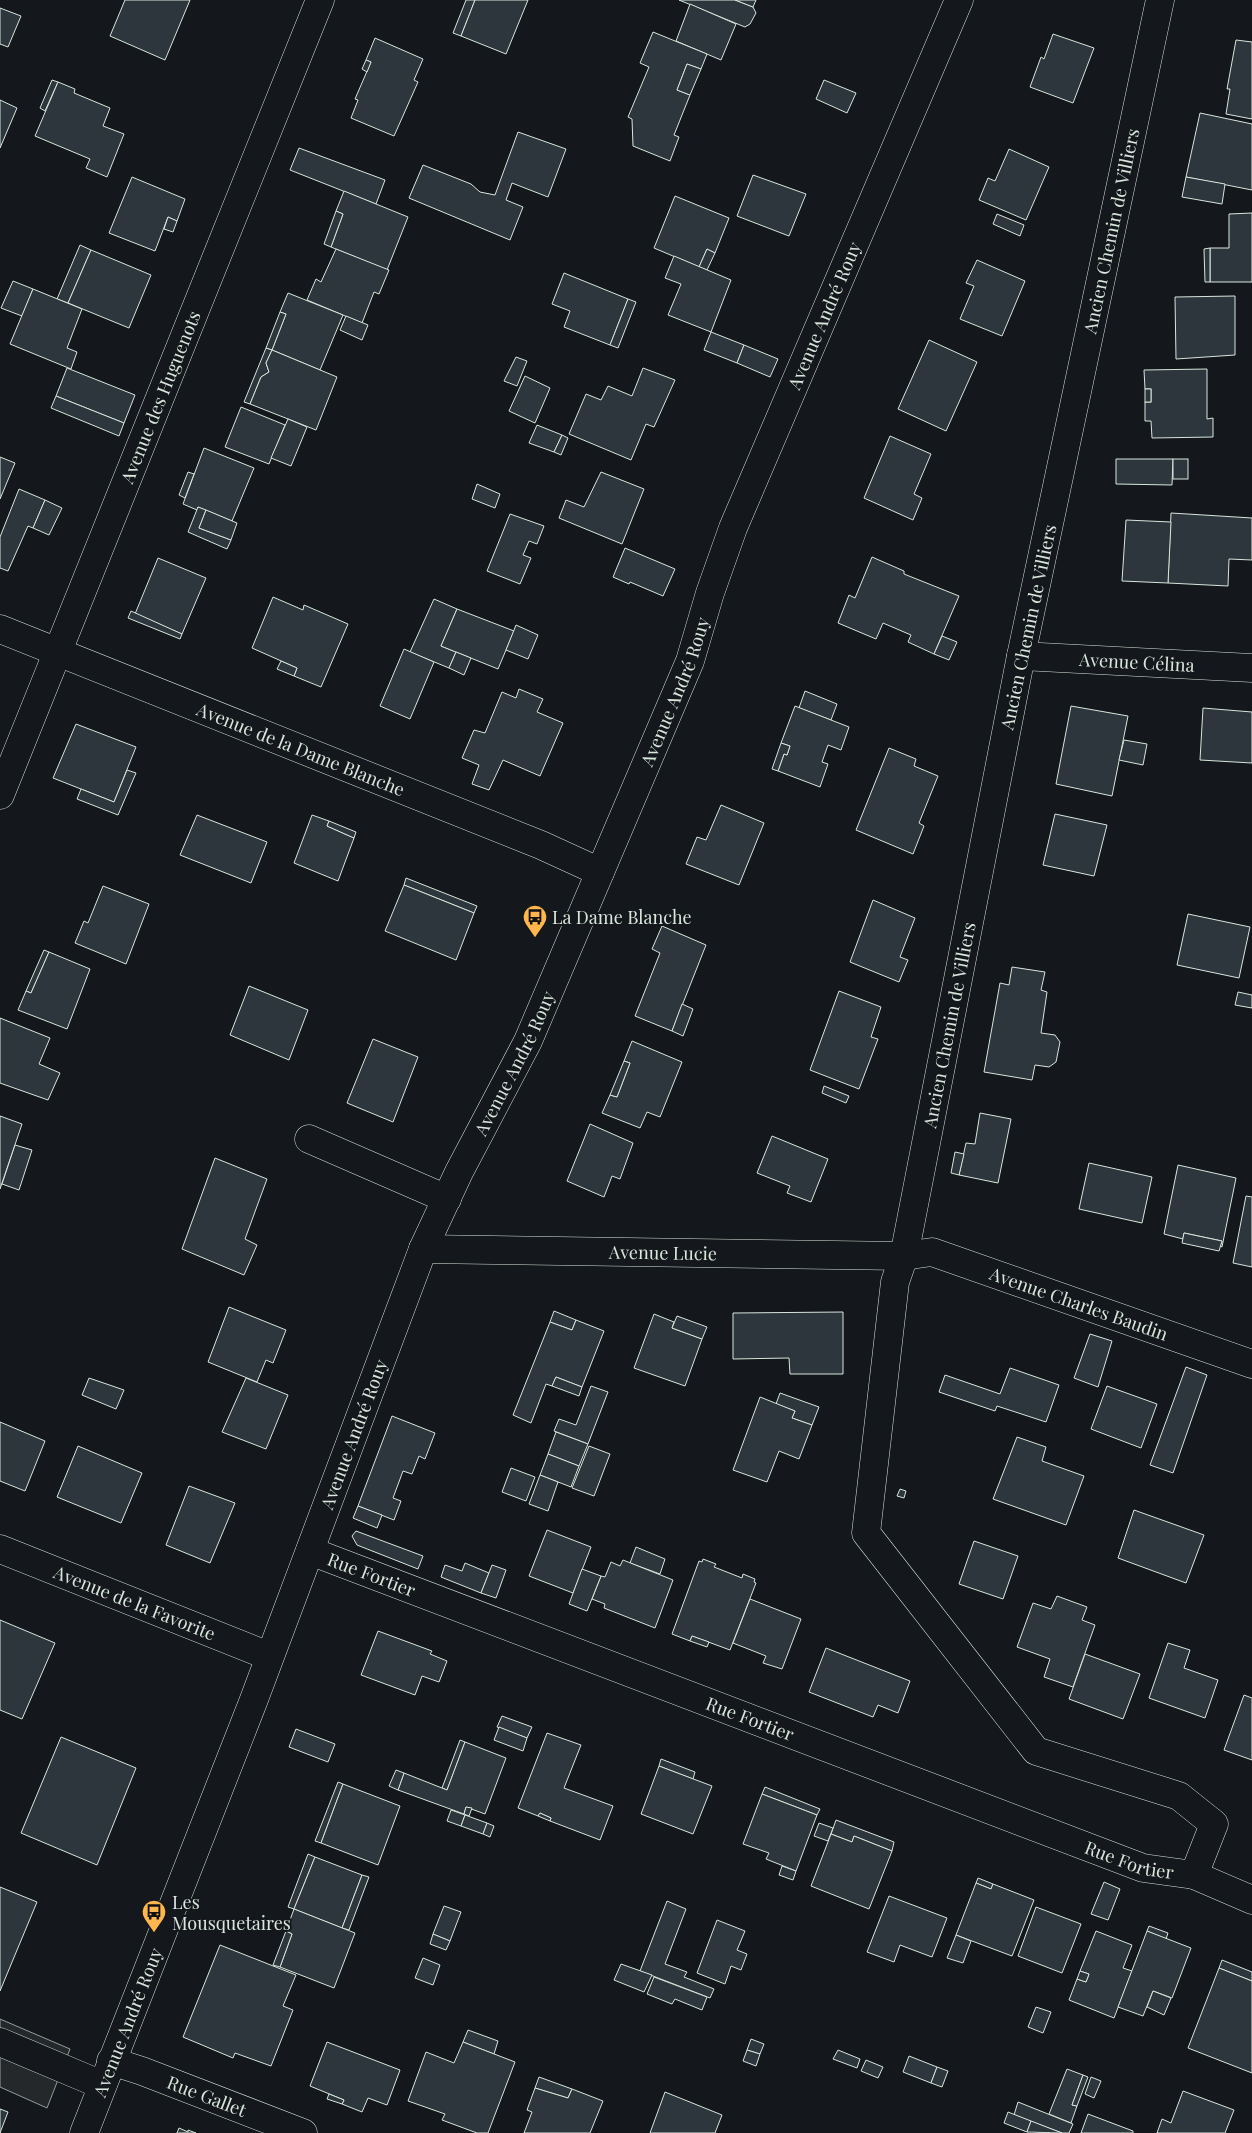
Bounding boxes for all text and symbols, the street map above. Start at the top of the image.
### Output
street label: Ancien Chemin de Villiers [1077,126,1144,337]
street label: Avenue André Rouy [781,238,866,394]
street label: Avenue des Huguenots [114,307,206,488]
street label: Ancien Chemin de Villiers [994,522,1061,733]
street label: Avenue André Rouy [634,614,714,771]
street label: Avenue Célina [1078,647,1195,677]
street label: Avenue de la Dame Blanche [193,697,408,801]
bus stop icon: La Dame Blanche [522,904,548,938]
place label: La Dame Blanche [552,905,692,929]
street label: Ancien Chemin de Villiers [917,920,981,1131]
street label: Avenue André Rouy [468,987,560,1140]
street label: Avenue Lucie [608,1240,717,1265]
street label: Avenue Charles Baudin [986,1261,1172,1346]
street label: Avenue André Rouy [314,1356,393,1513]
street label: Rue Fortier [324,1547,419,1602]
street label: Avenue de la Favorite [49,1559,219,1646]
street label: Rue Fortier [703,1691,798,1746]
street label: Rue Fortier [1081,1835,1175,1884]
place label: Les Mousquetaires [172,1890,291,1935]
bus stop icon: Les Mousquetaires [141,1899,167,1933]
street label: Avenue André Rouy [87,1944,167,2101]
street label: Rue Gallet [164,2070,250,2122]

